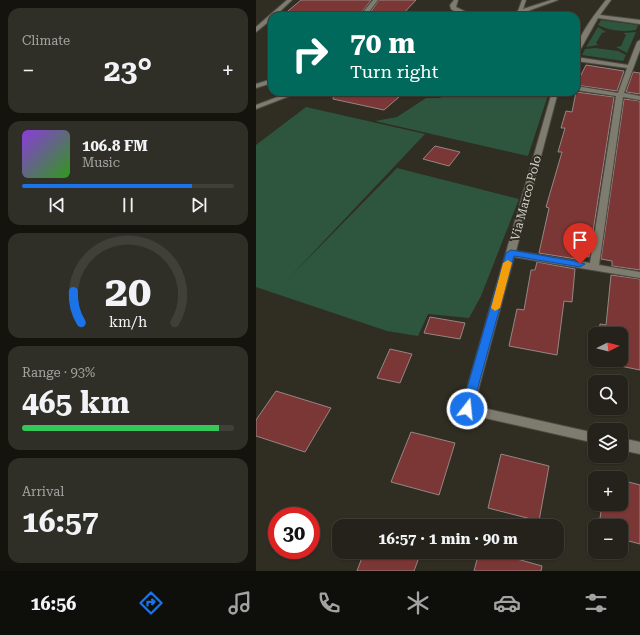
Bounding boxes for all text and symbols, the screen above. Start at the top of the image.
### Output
text: 70 m [350,27,415,60]
icon: right [284,28,336,80]
text: Climate [22,33,70,48]
text: 23° [104,53,152,88]
text: − [22,58,34,83]
text: + [222,58,234,83]
text: Turn right [350,61,438,82]
text: 106.8 FM [82,137,148,155]
street label: Via Marco Polo [508,154,544,242]
text: Music [82,155,120,170]
icon: previous [46,194,68,216]
icon: pause [117,194,139,216]
icon: next [188,194,210,216]
pin [563,223,597,264]
icon: arrive [569,229,591,251]
text: 20 [105,267,151,316]
text: km/h [109,314,147,330]
north arrow [588,327,628,367]
map controls [588,327,628,559]
text: Range · 93% [22,365,95,380]
button: search [588,375,628,415]
text: 465 km [22,385,130,420]
position arrow [446,388,488,430]
button: layers [588,423,628,463]
button: + [588,471,628,511]
text: Arrival [22,484,64,499]
text: 16:57 [22,504,99,539]
speed limit sign: 30 [268,507,320,559]
button: − [588,519,628,559]
text: 16:57 · 1 min · 90 m [378,530,518,548]
icon: directions [137,589,165,617]
icon: music [226,589,254,617]
icon: phone [315,589,343,617]
icon: climate [404,589,432,617]
icon: car [493,589,521,617]
icon: filters [582,589,610,617]
text: 16:56 [30,593,76,614]

